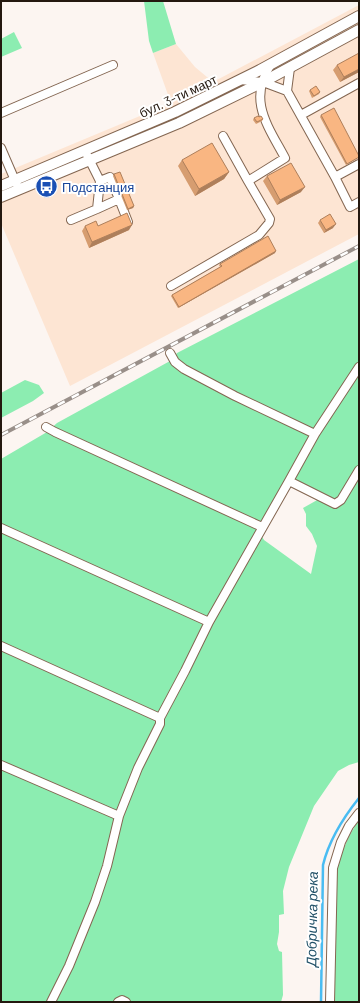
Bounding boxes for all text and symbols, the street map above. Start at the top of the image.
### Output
street label: бул. 3-ти март [137,71,219,121]
bus stop icon: Подстанция [33,174,59,200]
place label: Подстанция [62,179,134,195]
water label: Добричка река [302,871,321,969]

